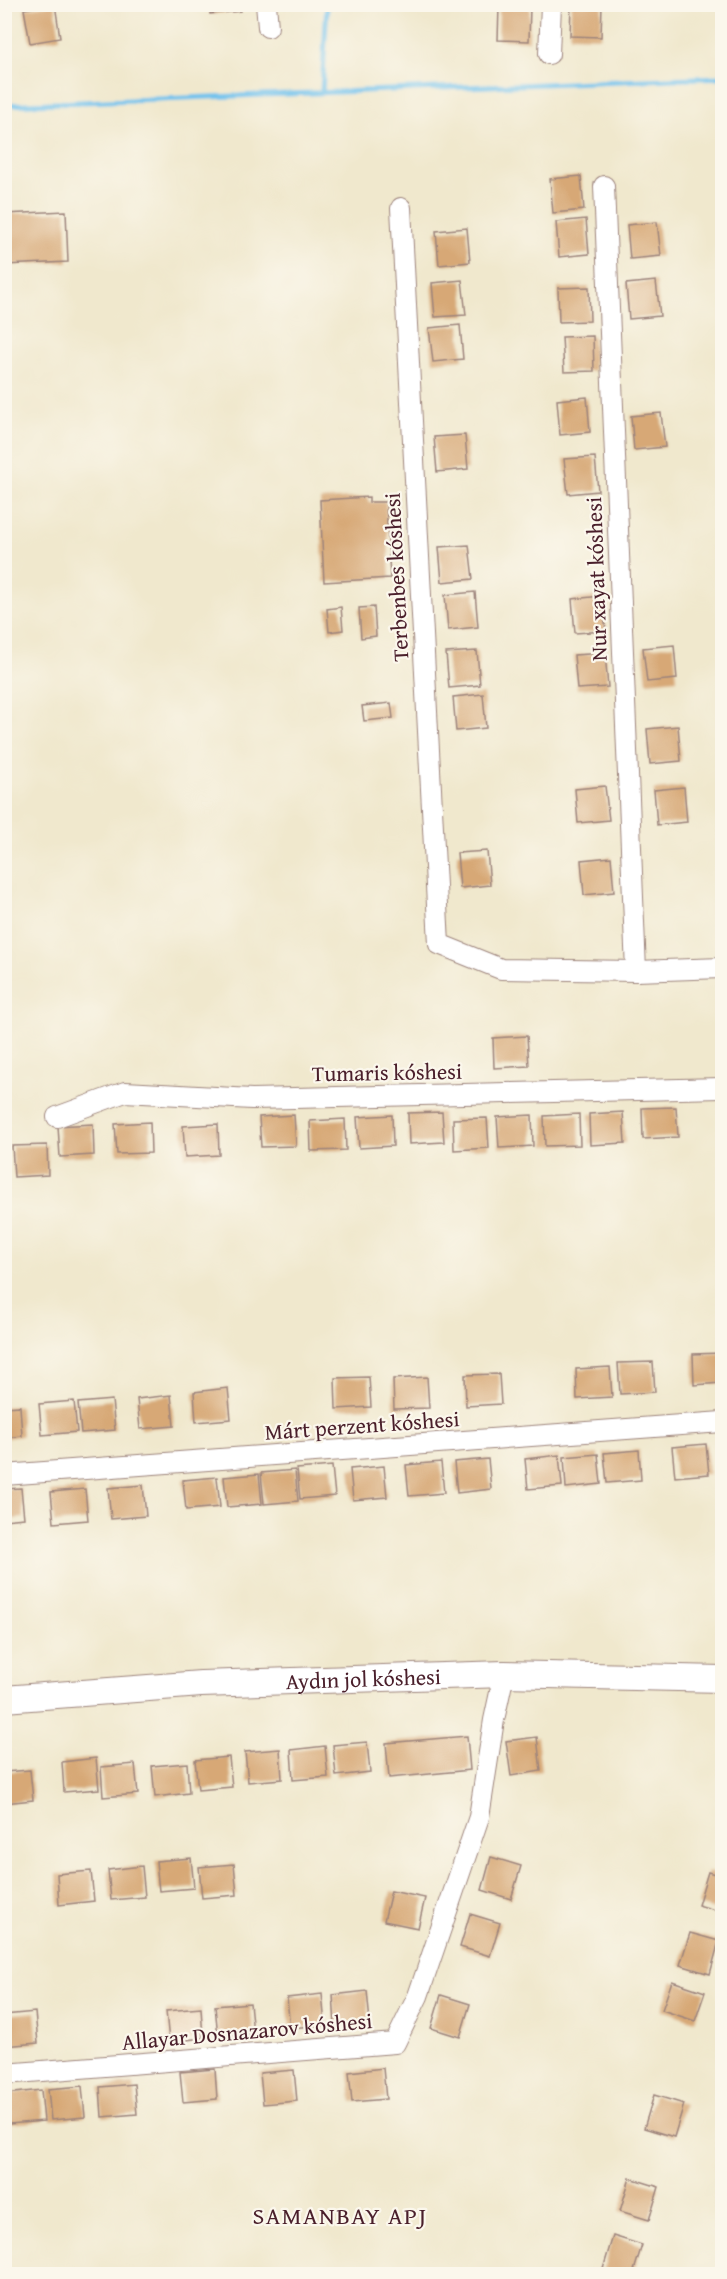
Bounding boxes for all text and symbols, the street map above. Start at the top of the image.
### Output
street label: Terbenbes kóshesi [376,492,416,662]
street label: Nur xayat kóshesi [577,496,615,662]
street label: Tumaris kóshesi [312,1055,462,1089]
street label: Márt perzent kóshesi [264,1402,460,1448]
street label: Aydın jol kóshesi [285,1660,442,1697]
street label: Allayar Dosnazarov kóshesi [120,2004,374,2058]
district label: SAMANBAY APJ [253,2198,427,2233]

